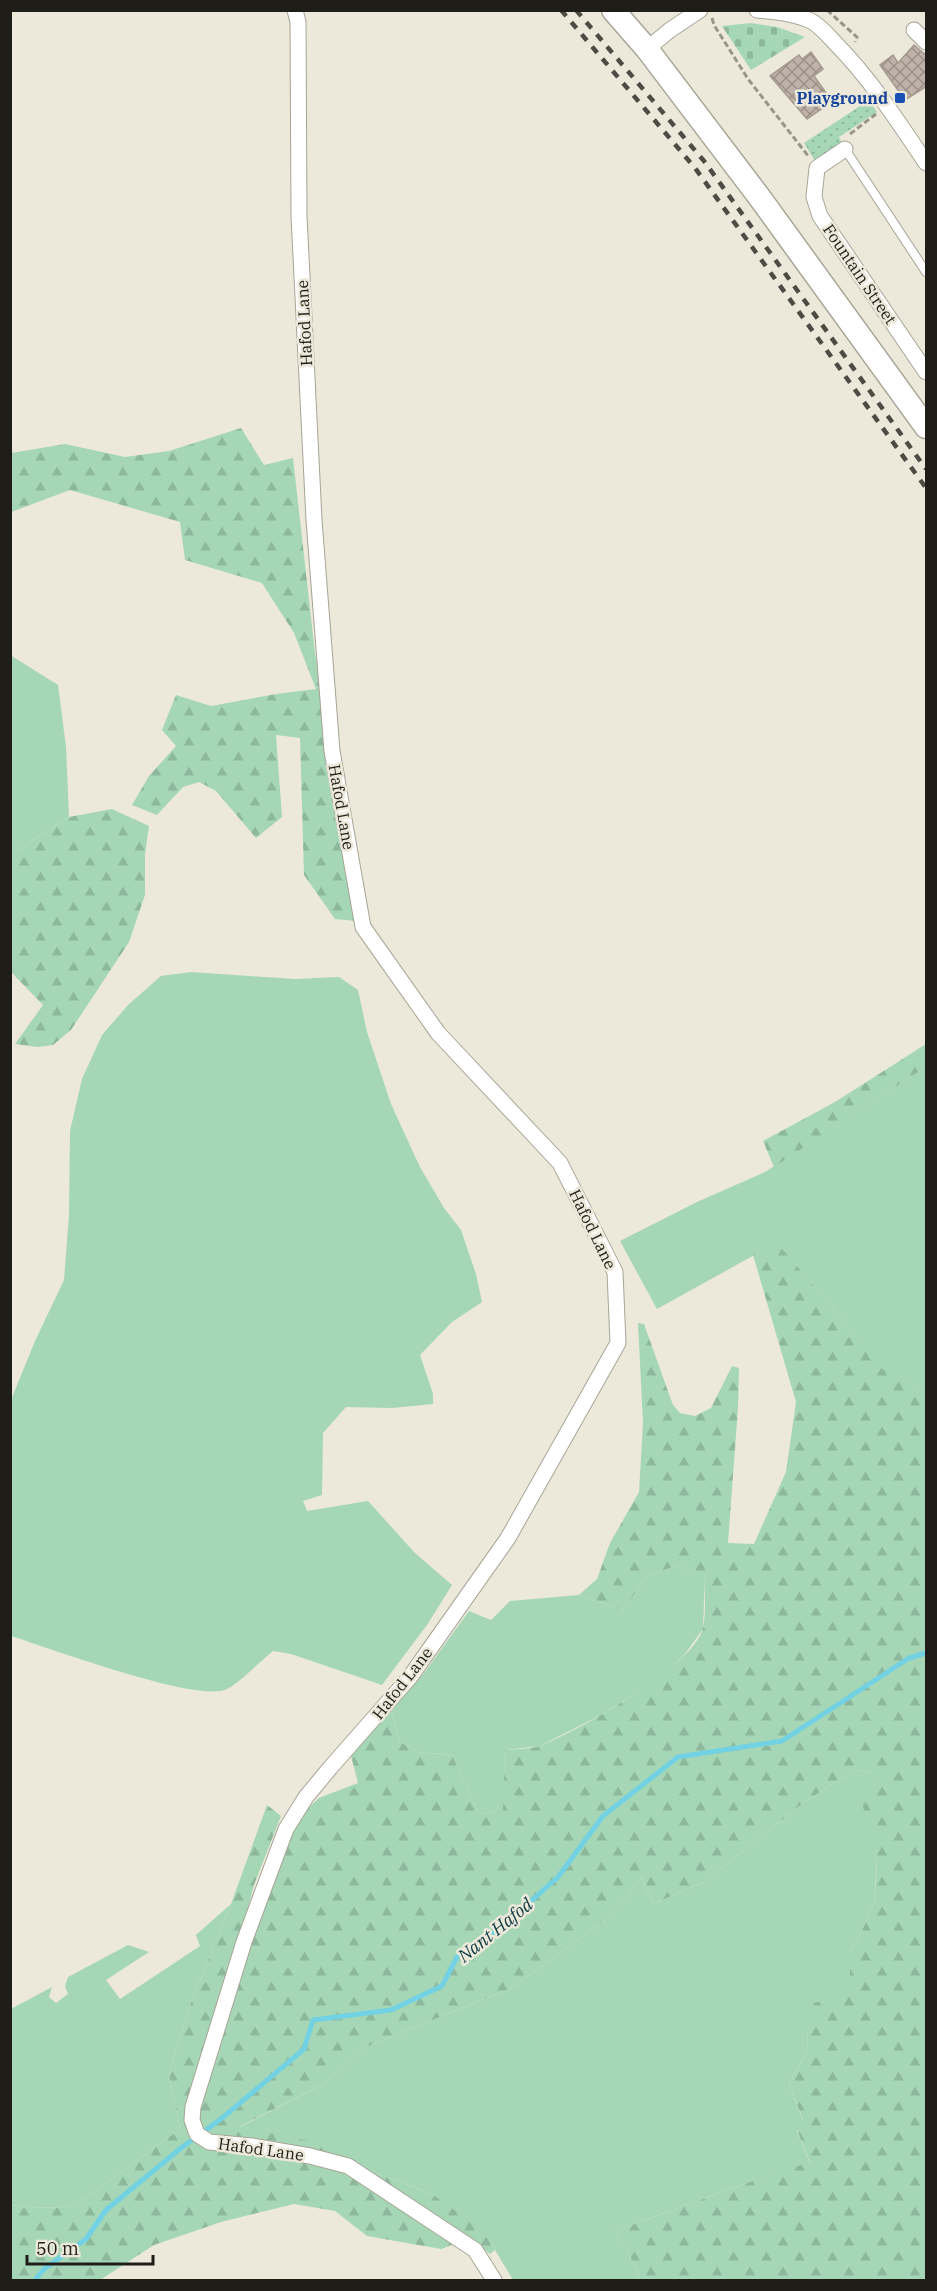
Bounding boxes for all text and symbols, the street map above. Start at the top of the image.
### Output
place label: Playground [797,88,888,108]
marker: Playground [893,91,907,105]
street label: Fountain Street [819,220,901,328]
street label: Hafod Lane [292,279,316,367]
street label: Hafod Lane [325,763,359,851]
street label: Hafod Lane [565,1186,621,1272]
street label: Hafod Lane [368,1643,436,1723]
water label: Nant Hafod [452,1893,537,1968]
street label: Hafod Lane [217,2133,305,2165]
scale bar [27,2228,153,2266]
text: 50 m [36,2237,79,2260]

